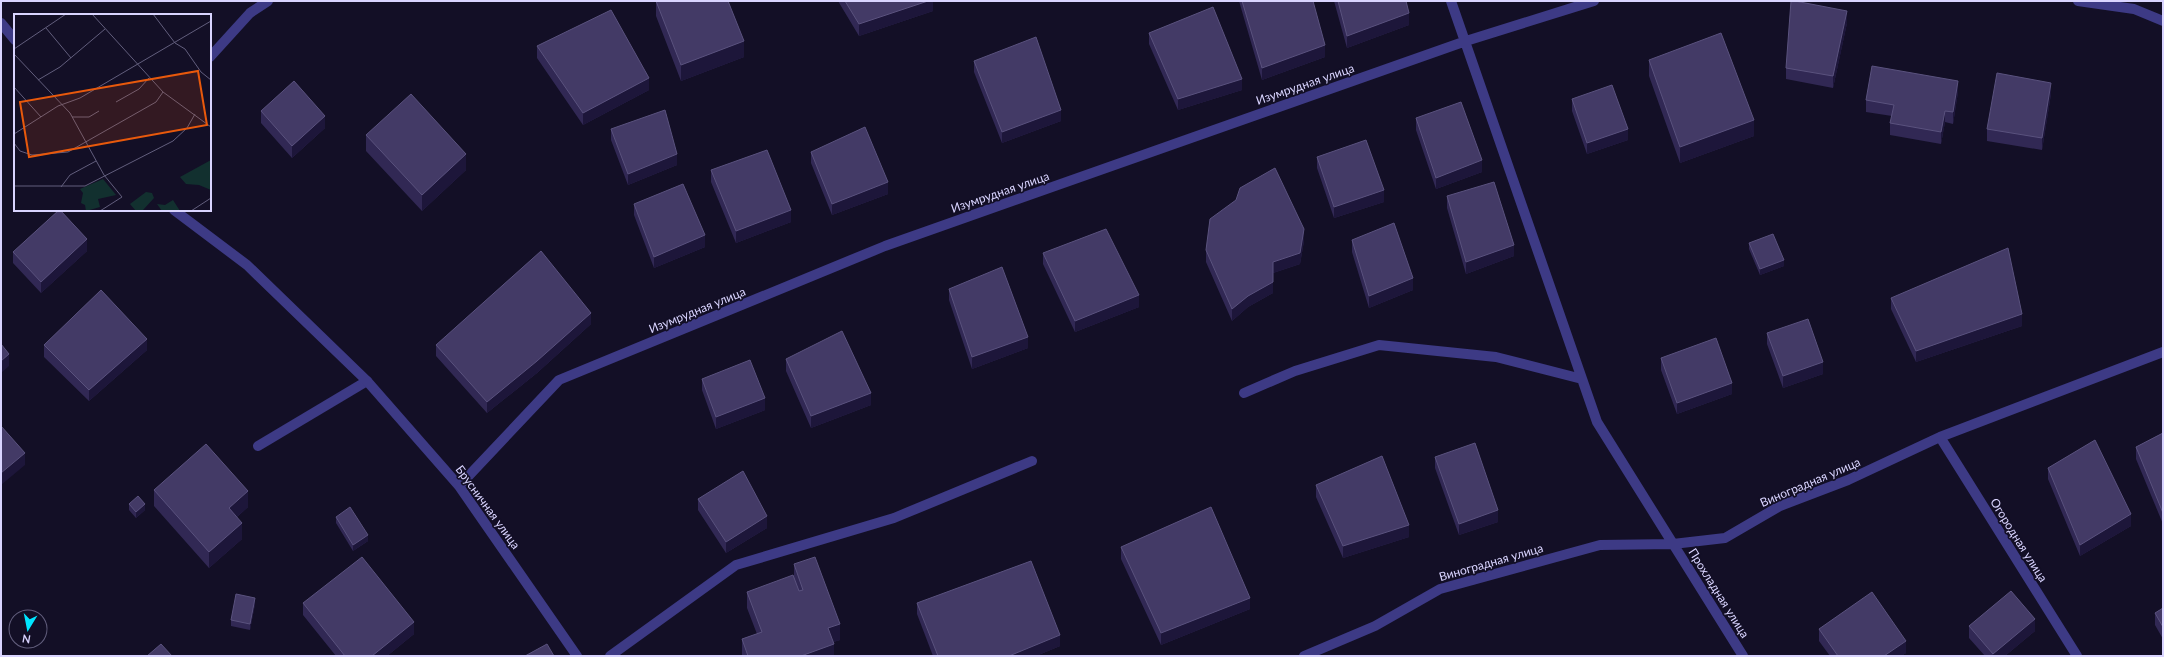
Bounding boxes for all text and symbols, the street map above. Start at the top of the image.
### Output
inset map [14,14,211,211]
street label: Изумрудная улица [1254,60,1356,108]
street label: Изумрудная улица [949,168,1051,216]
street label: Изумрудная улица [646,284,748,336]
street label: Виноградная улица [1758,454,1863,510]
street label: Брусничная улица [453,462,523,552]
street label: Огородная улица [1987,495,2051,585]
street label: Виноградная улица [1437,540,1545,584]
street label: Прохладная улица [1685,545,1753,641]
north arrow [8,609,48,649]
text: N [21,632,31,646]

